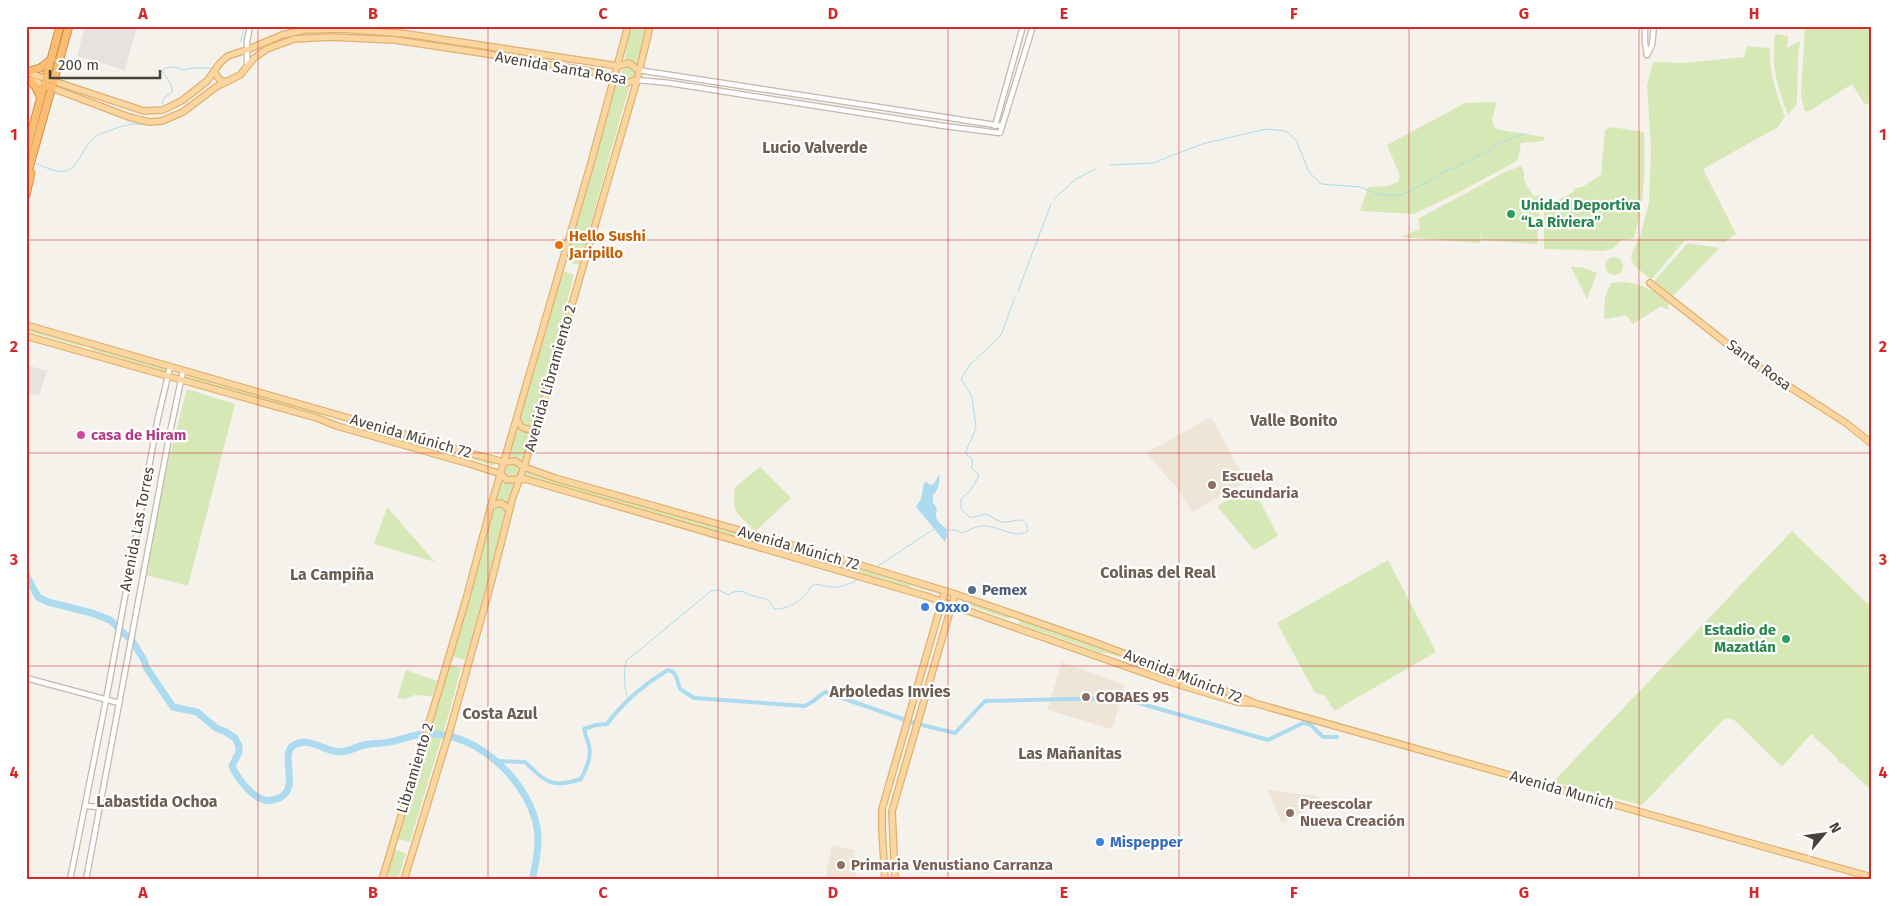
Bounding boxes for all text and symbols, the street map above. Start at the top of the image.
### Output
text: A [137,4,148,23]
text: B [368,4,378,23]
text: C [598,4,608,23]
text: D [828,4,838,23]
text: E [1060,4,1068,23]
text: F [1290,4,1298,23]
text: G [1519,4,1529,23]
text: H [1749,4,1759,23]
scale bar [50,48,160,80]
street label: Avenida Santa Rosa [494,48,628,88]
text: 200 m [58,56,99,74]
text: 1 [10,125,18,144]
text: 1 [1879,125,1887,144]
district label: Lucio Valverde [762,138,868,157]
place label: Unidad Deportiva “La Riviera” [1521,196,1641,231]
marker: Unidad Deportiva “La Riviera” [1505,208,1517,220]
place label: Hello Sushi Jaripillo [568,227,646,262]
marker: Hello Sushi Jaripillo [553,239,565,251]
street label: Avenida Libramiento 2 [520,303,580,453]
street label: Santa Rosa [1723,336,1795,394]
text: 2 [10,337,18,356]
text: 2 [1879,337,1887,356]
street label: Avenida Múnich 72 [348,410,474,462]
district label: Valle Bonito [1249,411,1338,430]
place label: casa de Hiram [91,426,186,444]
marker: casa de Hiram [75,429,87,441]
street label: Avenida Las Torres [116,465,158,593]
place label: Escuela Secundaria [1222,467,1299,502]
marker: Escuela Secundaria [1206,479,1218,491]
street label: Avenida Múnich 72 [736,522,862,574]
text: 3 [9,550,18,569]
text: 3 [1878,550,1887,569]
district label: Colinas del Real [1100,563,1216,582]
district label: La Campiña [290,565,374,584]
place label: Pemex [982,581,1028,599]
marker: Pemex [966,584,978,596]
place label: Oxxo [935,598,969,616]
marker: Oxxo [919,601,931,613]
place label: Estadio de Mazatlán [1704,621,1776,656]
marker: Estadio de Mazatlán [1780,633,1792,645]
street label: Avenida Múnich 72 [1121,645,1245,707]
district label: Arboledas Invies [828,682,951,701]
place label: COBAES 95 [1096,688,1169,706]
marker: COBAES 95 [1080,691,1092,703]
district label: Costa Azul [462,704,538,723]
street label: Libramiento 2 [393,721,437,815]
district label: Las Mañanitas [1018,744,1122,763]
text: 4 [9,763,19,782]
text: 4 [1878,763,1888,782]
street label: Avenida Munich [1508,767,1616,813]
district label: Labastida Ochoa [96,792,218,811]
place label: Preescolar Nueva Creación [1300,795,1405,830]
marker: Preescolar Nueva Creación [1284,807,1296,819]
north arrow [1800,808,1850,858]
text: N [1825,820,1845,836]
place label: Mispepper [1110,833,1184,851]
marker: Mispepper [1094,836,1106,848]
place label: Primaria Venustiano Carranza [851,856,1053,874]
marker: Primaria Venustiano Carranza [835,859,847,871]
text: A [137,883,148,902]
text: B [368,883,378,902]
text: C [598,883,608,902]
text: D [828,883,838,902]
text: E [1060,883,1068,902]
text: F [1290,883,1298,902]
text: G [1519,883,1529,902]
text: H [1749,883,1759,902]

